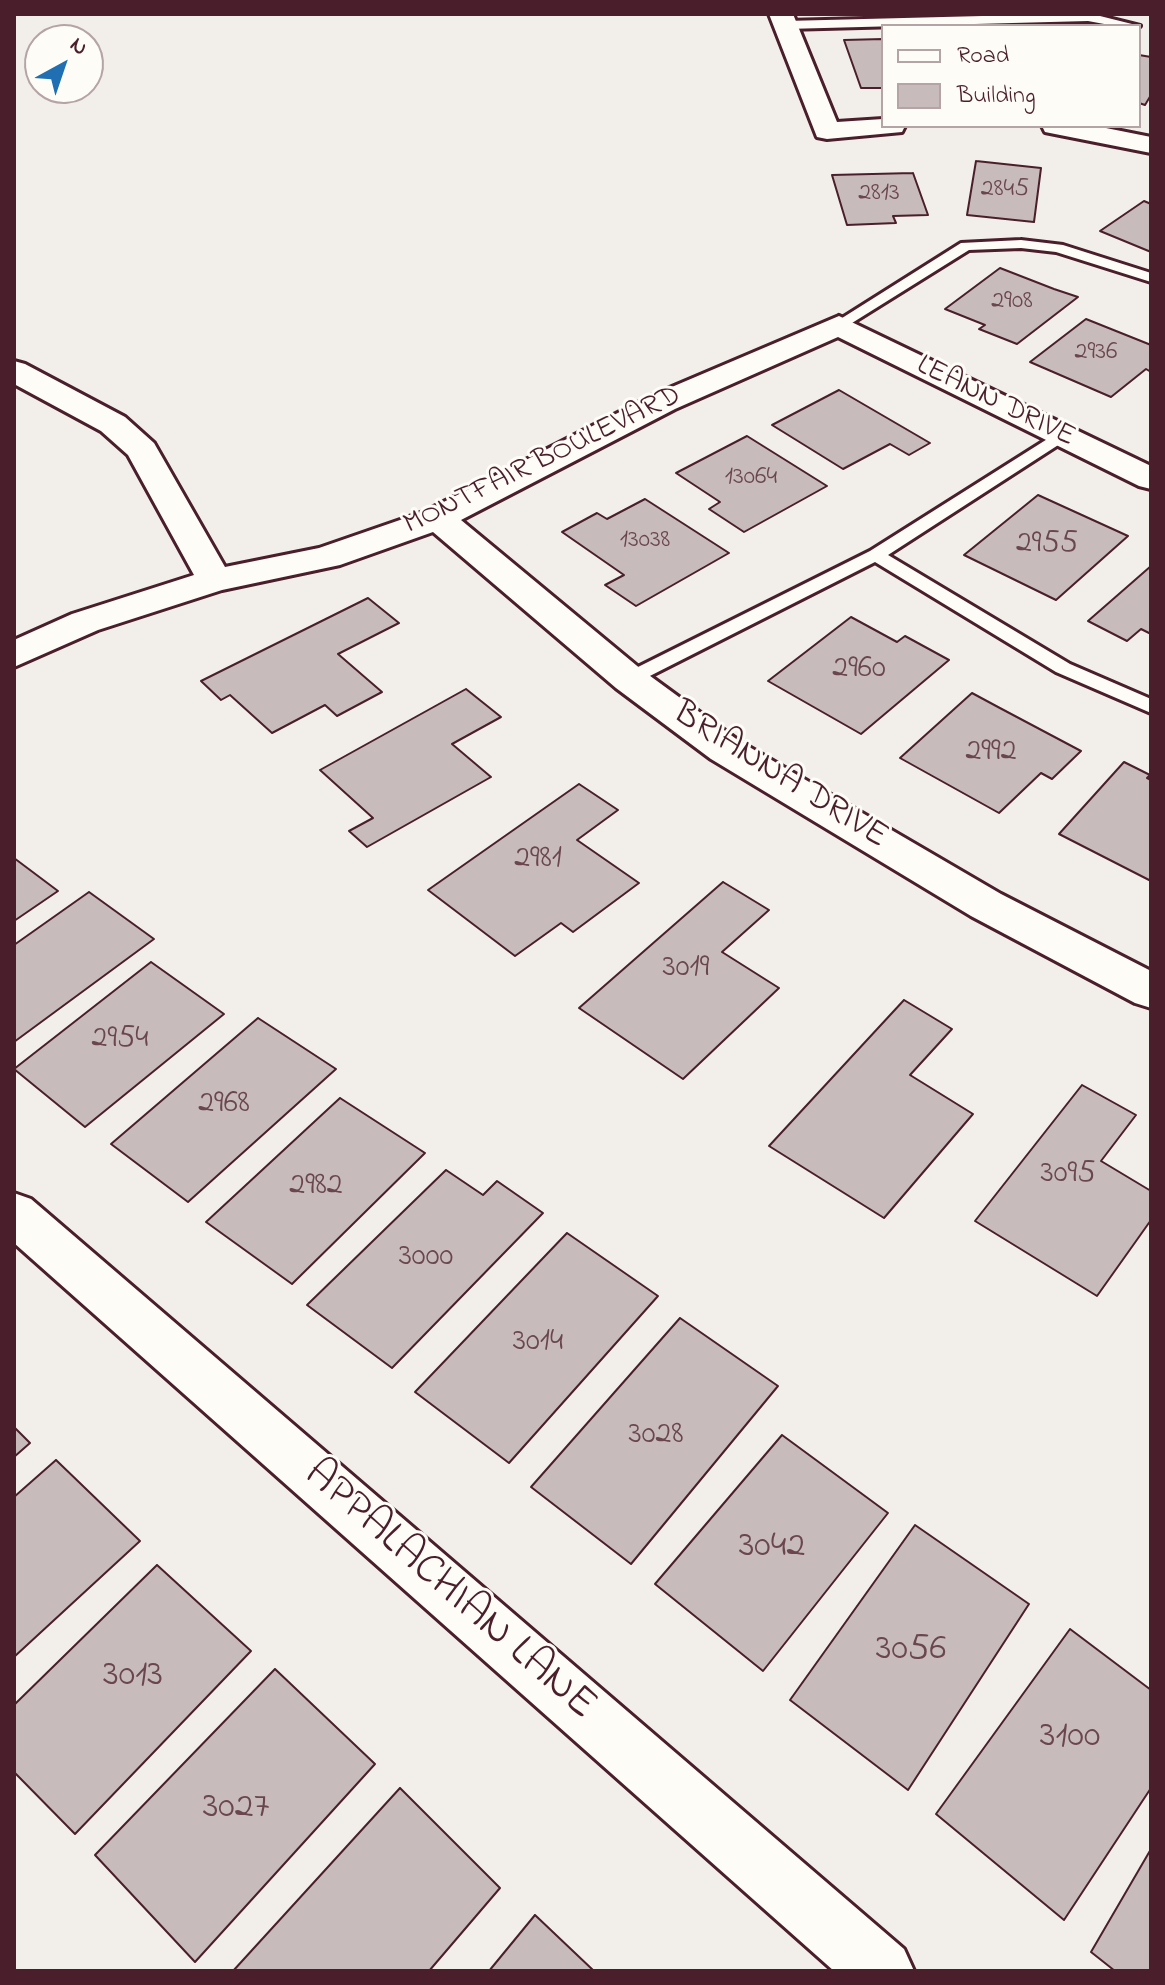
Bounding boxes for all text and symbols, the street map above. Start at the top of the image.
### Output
north arrow [24,24,104,104]
legend [881,24,1141,128]
text: N [62,30,94,64]
text: Road [957,39,1009,74]
text: Building [957,79,1036,114]
house number: 2845 [981,175,1029,207]
house number: 2813 [858,179,900,211]
house number: 2908 [991,287,1033,319]
house number: 2936 [1075,338,1117,370]
street label: LEANN DRIVE [910,349,1080,457]
street label: MONTFAIR BOULEVARD [399,379,687,545]
house number: 13064 [725,463,777,495]
house number: 13038 [620,526,670,558]
house number: 2955 [1016,527,1078,565]
house number: 2960 [832,652,886,690]
street label: BRIANNA DRIVE [663,694,895,860]
house number: 2992 [965,735,1017,773]
house number: 2981 [514,842,562,880]
house number: 3019 [663,951,709,989]
house number: 2954 [91,1022,149,1060]
house number: 2968 [198,1087,250,1125]
house number: 3095 [1041,1157,1095,1195]
house number: 2982 [289,1169,343,1207]
house number: 3000 [399,1240,453,1278]
house number: 3014 [513,1325,563,1363]
house number: 3028 [629,1418,683,1456]
street label: APPALACHIAN LANE [291,1450,605,1734]
house number: 3042 [739,1526,805,1572]
house number: 3056 [876,1629,946,1675]
house number: 3013 [103,1655,163,1701]
house number: 3100 [1040,1716,1100,1762]
house number: 3027 [203,1787,269,1833]

